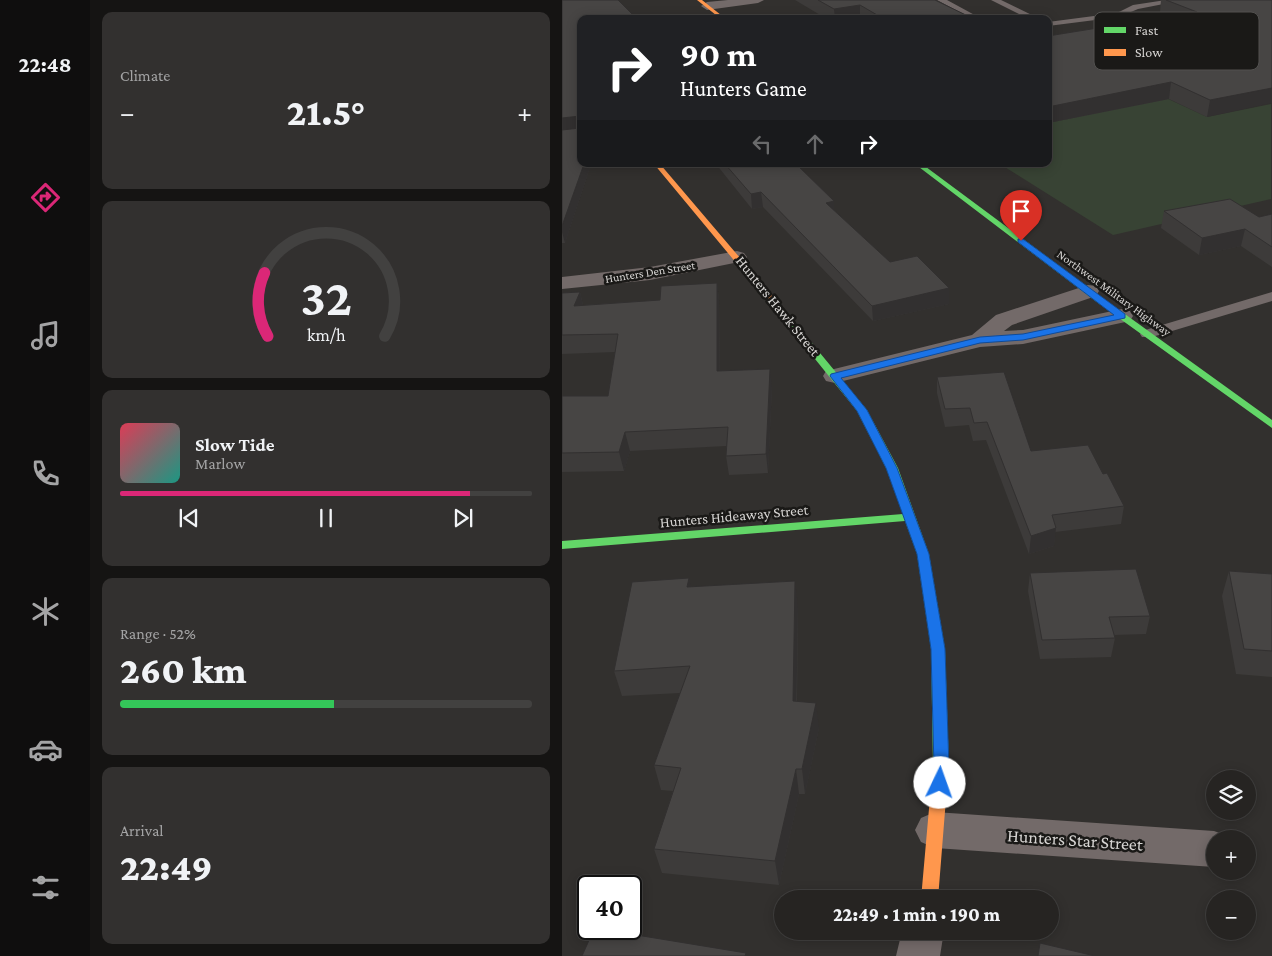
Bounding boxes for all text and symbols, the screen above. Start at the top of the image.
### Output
legend [1094,12,1259,70]
text: Fast [1135,22,1159,38]
icon: right [597,35,662,100]
text: 90 m [680,35,757,74]
text: Slow [1135,44,1163,60]
text: 22:48 [19,52,71,77]
text: Climate [120,67,170,84]
text: Hunters Game [680,76,807,101]
text: 21.5° [286,91,366,133]
text: − [120,97,135,128]
text: + [517,97,532,128]
icon: left [748,130,776,158]
icon: ahead [801,130,829,158]
icon: right [854,130,882,158]
icon: directions [28,180,63,215]
pin [1000,190,1042,241]
icon: arrive [1007,197,1035,225]
street label: Northwest Military Highway [1054,247,1174,339]
street label: Hunters Hawk Street [733,253,824,360]
street label: Hunters Den Street [604,258,697,286]
text: 32 [300,268,352,326]
icon: music [28,318,63,353]
text: km/h [307,325,346,345]
text: Slow Tide [195,434,275,455]
text: Marlow [195,455,245,472]
icon: phone [28,456,63,491]
street label: Hunters Hideaway Street [659,501,810,531]
icon: previous [175,504,203,532]
icon: pause [312,504,340,532]
icon: next [449,504,477,532]
icon: climate [28,594,63,629]
text: Range · 52% [120,625,196,642]
text: 260 km [120,649,247,691]
icon: car [28,732,63,767]
position arrow [913,756,965,808]
map controls [1206,770,1256,940]
button: layers [1206,770,1256,820]
text: Arrival [120,822,164,839]
street label: Hunters Star Street [1006,825,1145,855]
button: + [1206,830,1256,880]
text: 22:49 [120,846,213,888]
icon: filters [28,870,63,905]
speed limit sign: 40 [577,875,642,940]
button: − [1206,890,1256,940]
text: 22:49 · 1 min · 190 m [833,904,1000,925]

